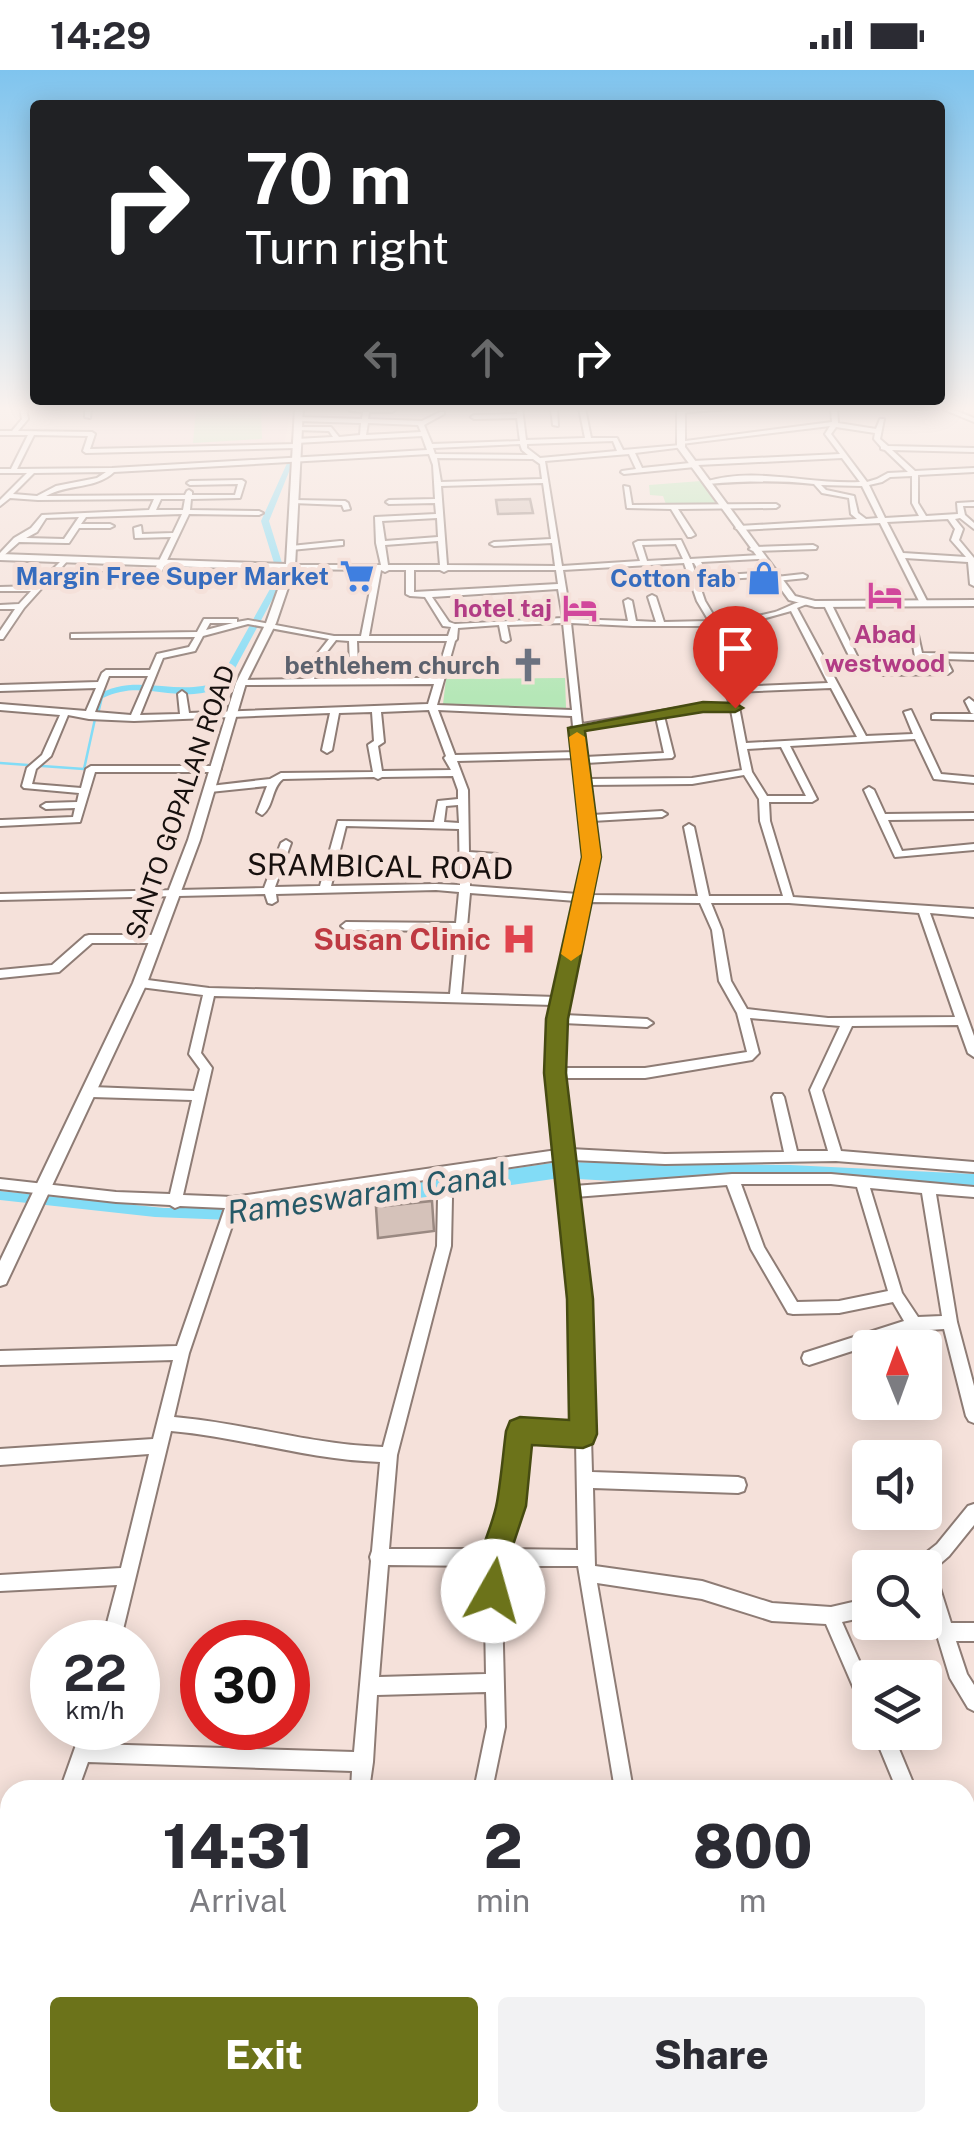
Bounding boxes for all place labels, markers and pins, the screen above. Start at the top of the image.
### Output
supermarket icon: Margin Free Super Market [338,557,376,595]
shop icon: Cotton fab [745,559,783,597]
place label: Margin Free Super Market [16,561,329,591]
place label: Cotton fab [610,563,736,593]
hotel icon: Abad westwood [866,576,904,614]
hotel icon: hotel taj [561,589,599,627]
place label: hotel taj [453,593,552,623]
pin [693,606,778,709]
place label: Abad westwood [825,619,945,678]
church icon: bethlehem church [509,646,547,684]
place label: bethlehem church [285,650,500,680]
hospital icon: Susan Clinic [500,920,538,958]
place label: Susan Clinic [313,921,491,957]

